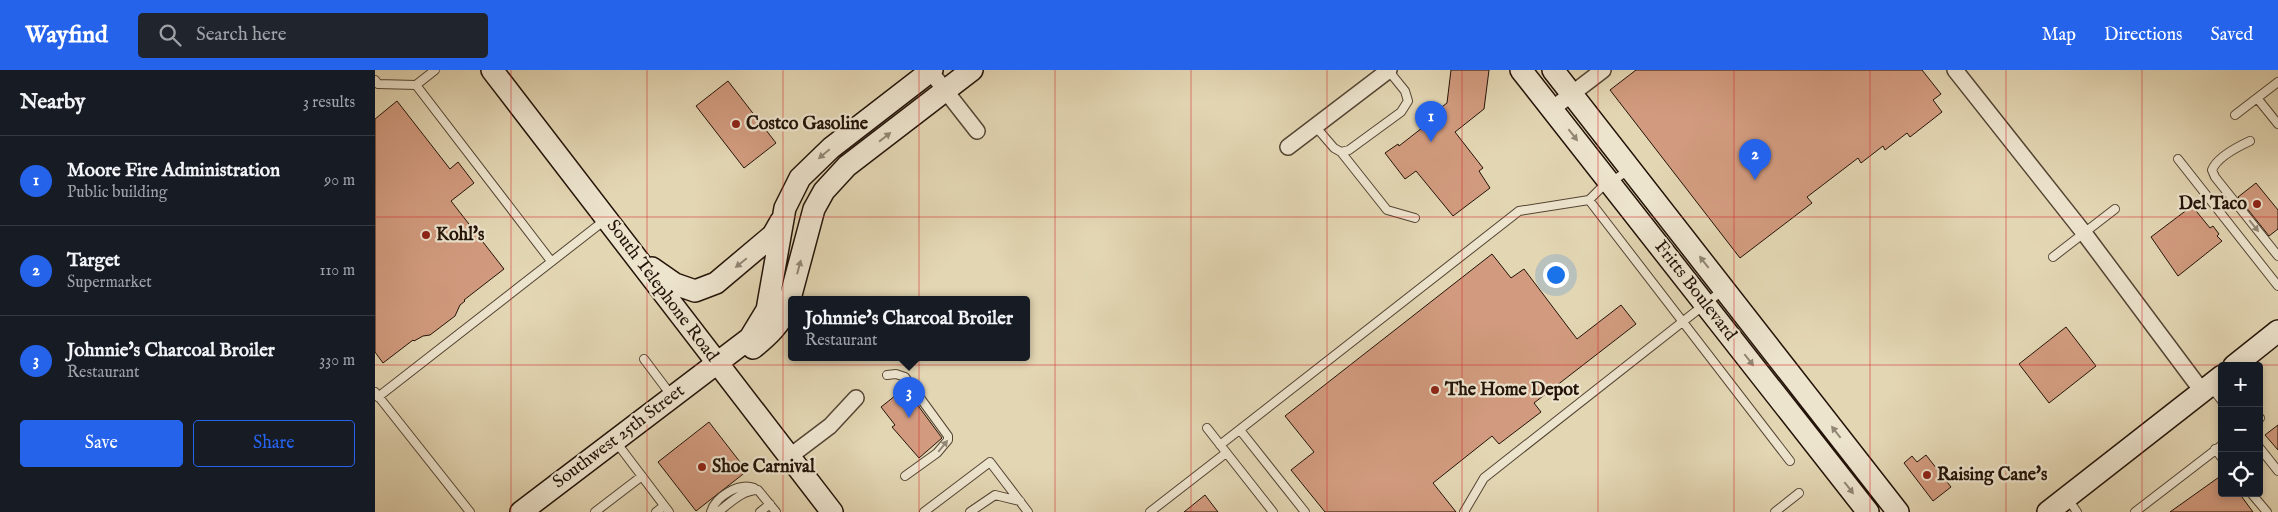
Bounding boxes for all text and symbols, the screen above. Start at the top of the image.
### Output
search box [138,13,488,58]
text: Wayfind [25,20,108,51]
icon: search [156,21,184,49]
text: Search here [196,23,286,47]
text: Map [2042,24,2076,47]
text: Directions [2104,24,2182,47]
text: Saved [2210,24,2253,47]
text: Nearby [20,89,85,116]
text: 3 results [303,93,355,113]
pin: 1 [1415,101,1447,142]
place label: Costco Gasoline [746,113,869,136]
marker: Costco Gasoline [730,118,742,130]
one-way arrow [1568,129,1578,142]
one-way arrow [878,132,891,143]
pin: 2 [1739,139,1771,180]
one-way arrow [818,148,831,159]
text: Moore Fire Administration [67,159,280,183]
text: 1 [33,171,39,191]
text: 90 m [324,171,355,191]
text: Public building [67,183,167,203]
place label: Del Taco [2178,193,2247,216]
marker: Del Taco [2251,198,2263,210]
street label: South Telephone Road [601,215,723,367]
one-way arrow [2248,219,2259,232]
place label: Kohl's [436,224,485,247]
marker: Kohl's [420,229,432,241]
street label: Fritts Boulevard [1649,236,1742,346]
text: Target [67,249,120,273]
one-way arrow [1699,256,1709,269]
one-way arrow [735,257,748,268]
one-way arrow [795,260,803,275]
text: 2 [32,261,40,281]
text: 110 m [319,261,355,281]
your location [1543,262,1569,288]
text: Supermarket [67,273,152,293]
popup [788,296,1030,361]
text: Johnnie's Charcoal Broiler [805,307,1013,331]
text: Restaurant [805,331,878,351]
text: Johnnie's Charcoal Broiler [67,339,275,363]
text: 3 [33,351,39,371]
text: 330 m [319,351,355,371]
one-way arrow [1743,353,1754,366]
map controls [2218,362,2263,497]
button: + [2218,362,2263,407]
text: Restaurant [67,363,140,383]
pin: 3 [893,377,925,418]
place label: The Home Depot [1444,379,1580,402]
street label: Southwest 25th Street [548,380,690,494]
marker: The Home Depot [1429,384,1441,396]
button: − [2218,407,2263,452]
button: Save [20,420,183,467]
button: Share [193,420,355,467]
one-way arrow [1831,426,1842,439]
one-way arrow [937,439,948,452]
button: locate [2218,452,2263,497]
place label: Shoe Carnival [712,456,816,479]
marker: Shoe Carnival [696,461,708,473]
place label: Raising Cane's [1937,464,2048,487]
marker: Raising Cane's [1921,469,1933,481]
one-way arrow [1843,481,1854,494]

